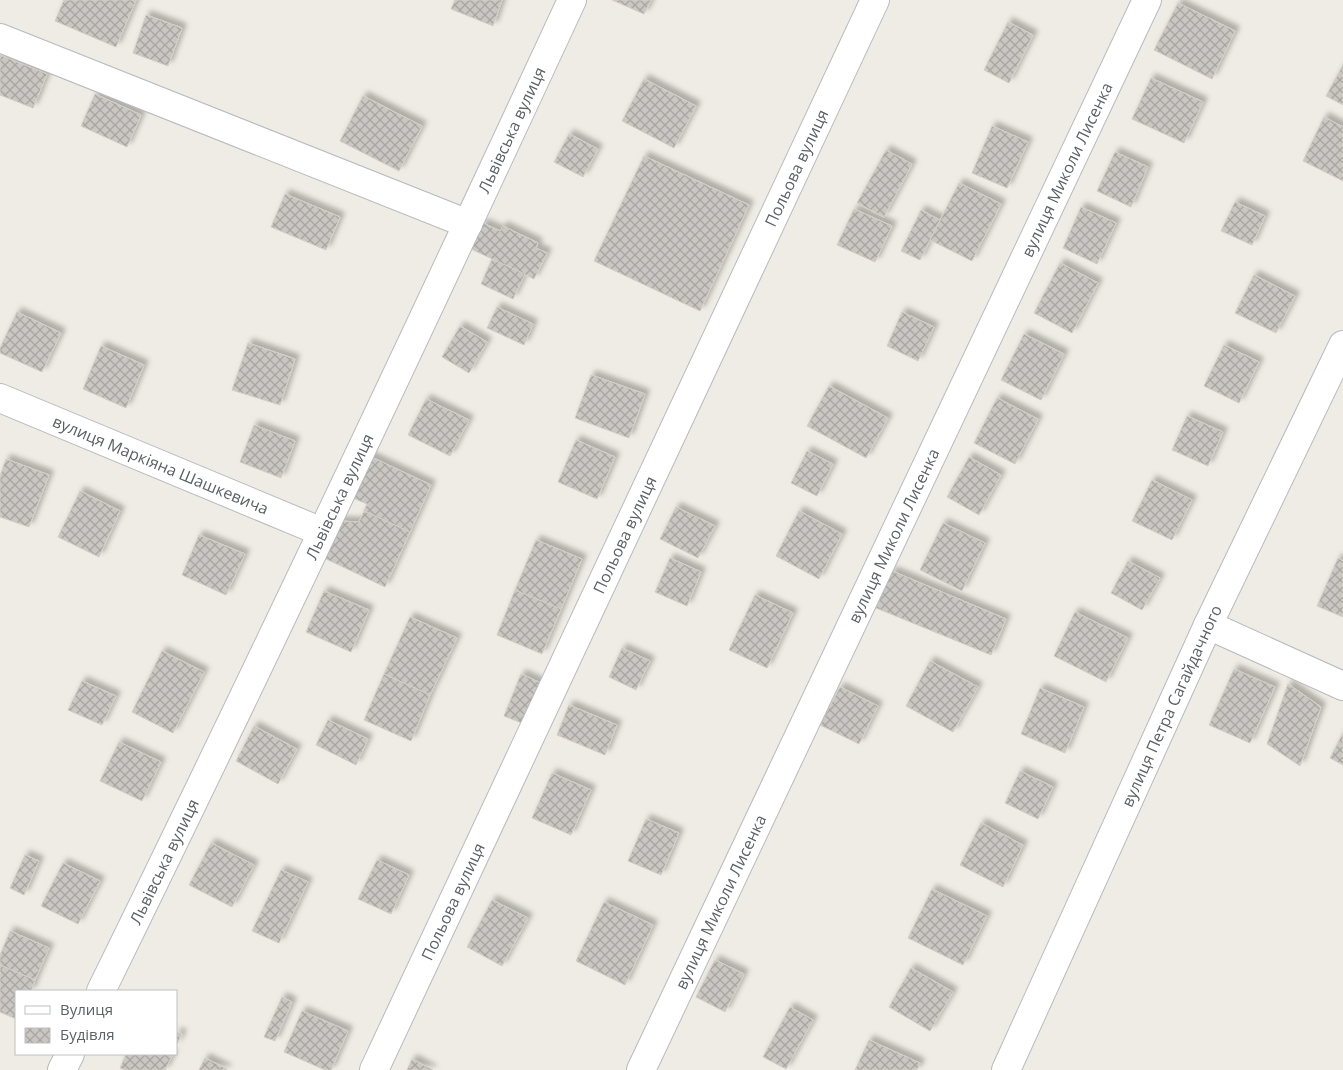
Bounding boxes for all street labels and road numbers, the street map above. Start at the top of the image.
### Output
street label: Львівська вулиця [473,63,550,197]
street label: вулиця Миколи Лисенка [1016,79,1118,261]
street label: Польова вулиця [759,106,833,230]
street label: вулиця Маркіяна Шашкевича [49,410,272,520]
street label: Львівська вулиця [300,430,379,563]
street label: вулиця Миколи Лисенка [843,445,944,627]
street label: Польова вулиця [588,473,662,597]
street label: вулиця Петра Сагайдачного [1116,601,1227,810]
street label: Львівська вулиця [124,795,204,928]
street label: вулиця Миколи Лисенка [670,811,771,993]
street label: Польова вулиця [416,839,490,964]

